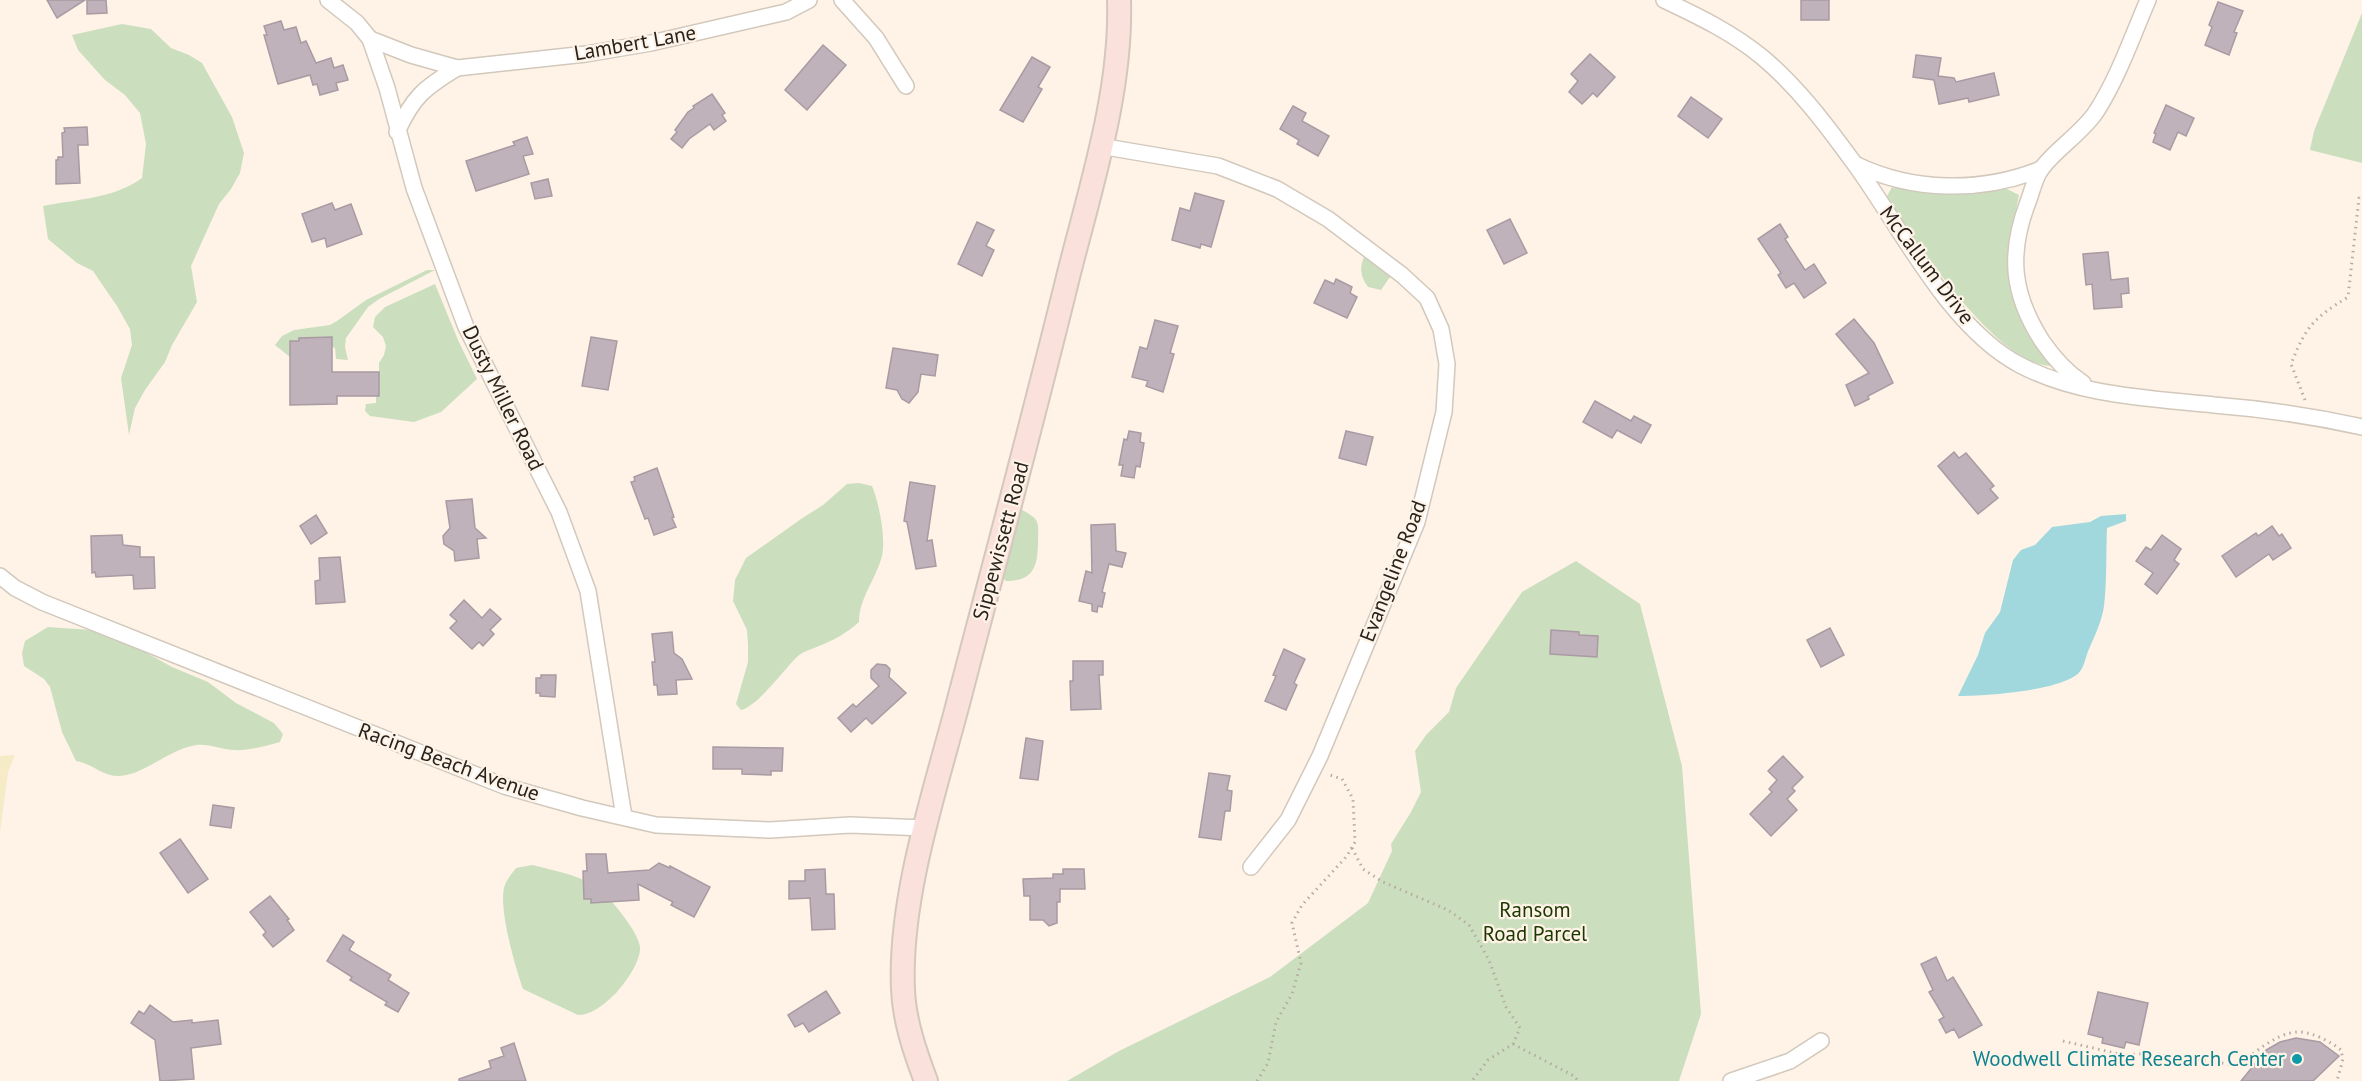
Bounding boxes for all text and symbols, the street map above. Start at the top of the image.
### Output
street label: Lambert Lane [572,18,698,67]
street label: McCallum Drive [1874,200,1981,329]
street label: Dusty Miller Road [457,321,550,475]
street label: Sippewissett Road [966,458,1035,623]
street label: Evangeline Road [1353,496,1432,645]
street label: Racing Beach Avenue [355,716,544,807]
park label: Ransom Road Parcel [1483,896,1587,947]
place label: Woodwell Climate Research Center [1973,1045,2285,1072]
marker: Woodwell Climate Research Center [2290,1052,2304,1066]

